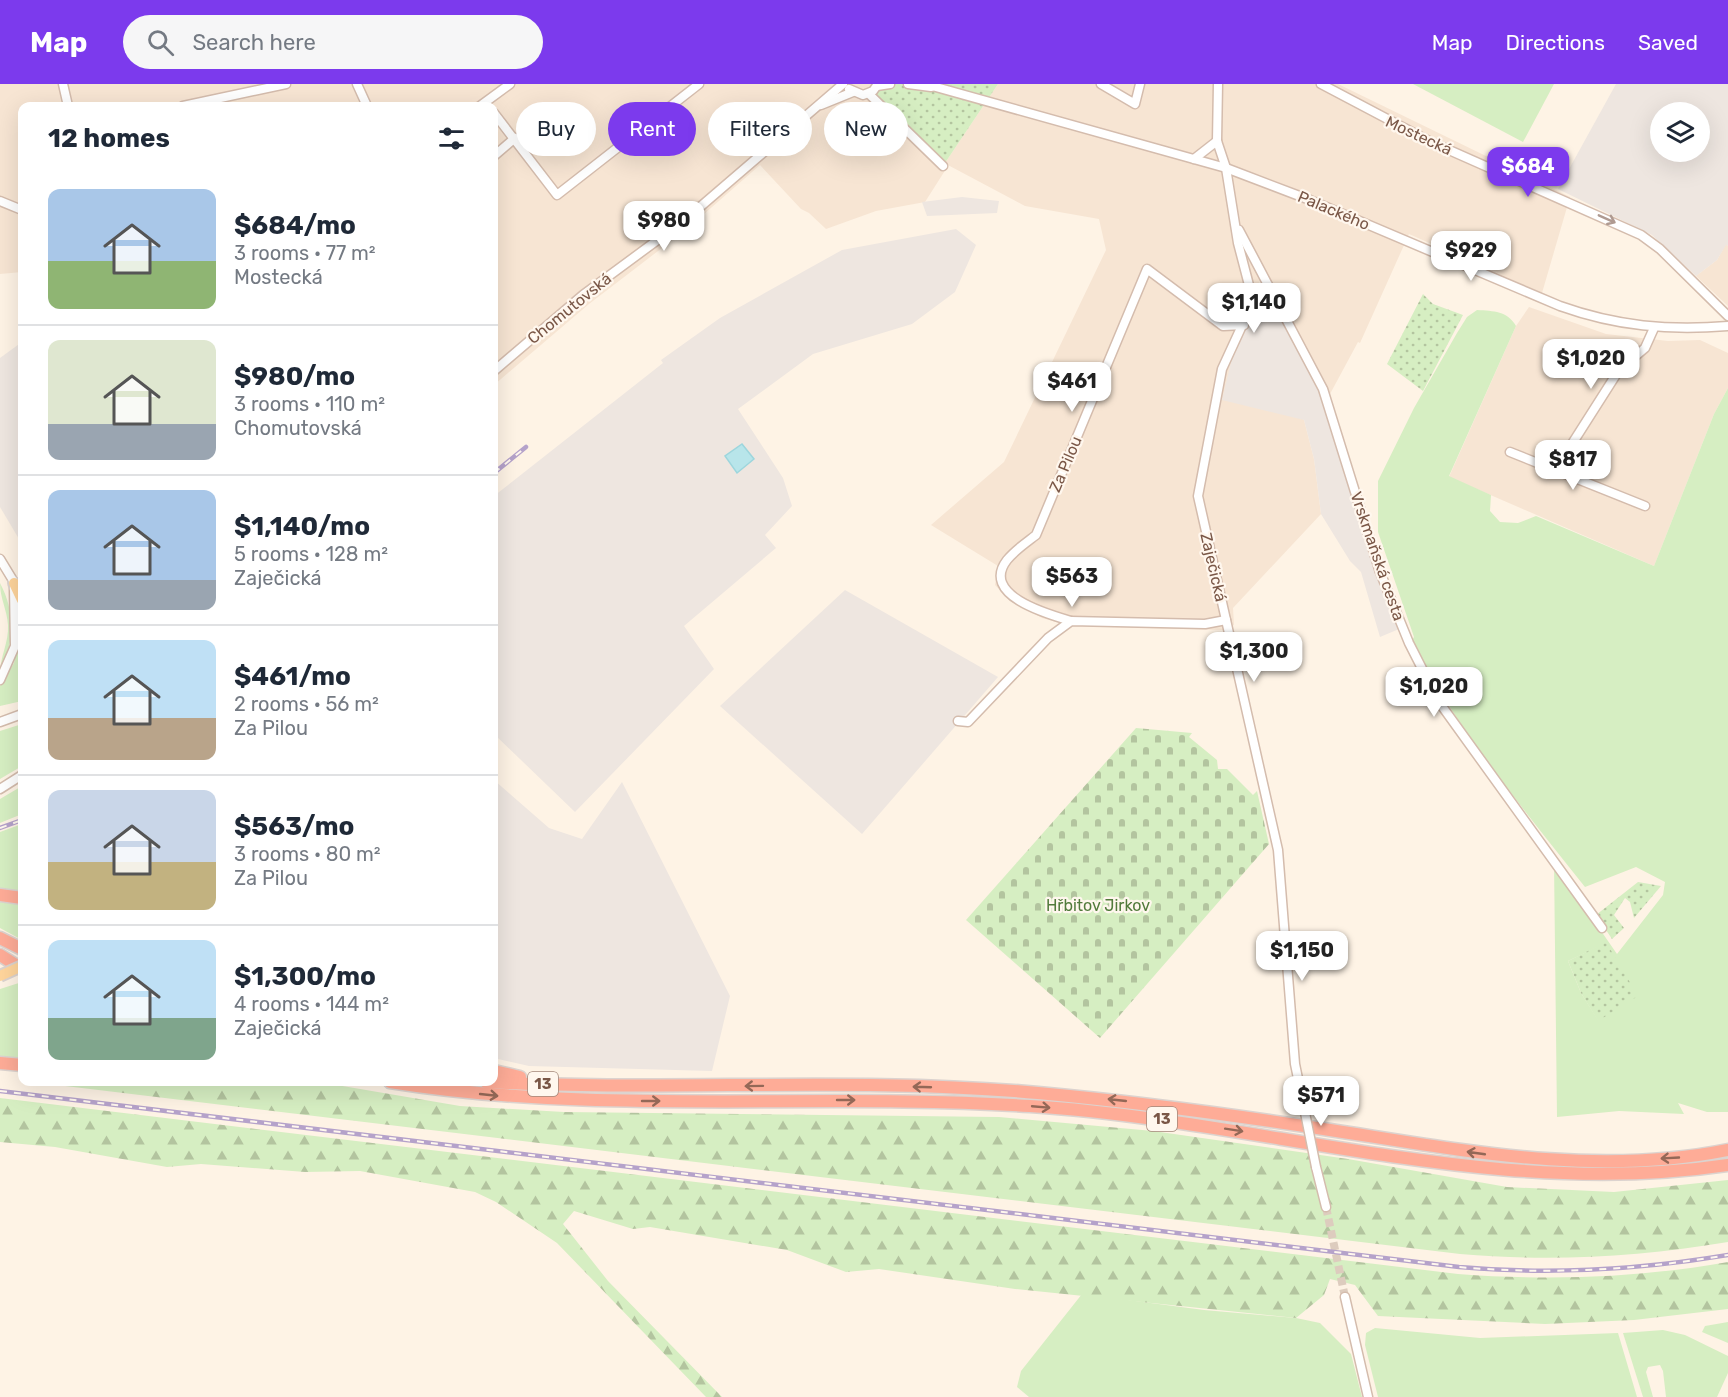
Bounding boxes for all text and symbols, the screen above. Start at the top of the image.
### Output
search box [123,15,543,69]
text: Map [30,26,87,59]
icon: search [144,26,177,59]
text: Search here [192,29,316,56]
text: Map [1432,30,1473,55]
text: Directions [1506,30,1605,55]
text: Saved [1638,30,1698,55]
chip: Buy [516,102,596,156]
chip: Rent [608,102,696,156]
chip: Filters [708,102,812,156]
chip: New [824,102,908,156]
map controls [1650,102,1710,162]
button: layers [1650,102,1710,162]
street label: Mostecká [1383,112,1455,159]
icon: filters [435,122,468,155]
text: 12 homes [48,123,170,154]
pin: $684 [1492,147,1564,198]
text: $684 [1501,154,1555,178]
street label: Palackého [1295,187,1373,234]
pin: $980 [628,201,700,252]
text: $980 [637,208,691,232]
text: $684/mo [234,210,356,241]
icon: home [96,213,168,285]
one-way arrow [1598,213,1616,225]
pin: $929 [1435,231,1507,282]
text: $929 [1445,238,1497,262]
text: 3 rooms · 77 m² [234,241,376,265]
text: Mostecká [234,265,323,289]
street label: Chomutovská [524,269,615,348]
pin: $1,140 [1205,283,1303,334]
text: $1,140 [1222,290,1286,314]
pin: $1,020 [1542,339,1640,390]
text: $1,020 [1557,346,1625,370]
text: $980/mo [234,361,355,392]
pin: $461 [1036,362,1108,413]
icon: home [96,364,168,436]
text: $461 [1047,369,1097,393]
text: 3 rooms · 110 m² [234,392,385,416]
text: Chomutovská [234,416,362,440]
street label: Za Pilou [1045,433,1086,495]
pin: $817 [1537,440,1609,491]
text: $817 [1549,447,1597,471]
street label: Vrskmaňská cesta [1347,489,1409,623]
text: $1,140/mo [234,511,370,542]
icon: home [96,514,168,586]
street label: Zaječická [1196,531,1231,603]
text: 5 rooms · 128 m² [234,542,388,566]
pin: $563 [1036,557,1108,608]
text: $563 [1046,564,1098,588]
text: Zaječická [234,566,322,590]
pin: $1,300 [1205,632,1303,683]
text: $1,300 [1219,639,1289,663]
text: $461/mo [234,661,351,692]
icon: home [96,664,168,736]
pin: $1,020 [1385,667,1483,718]
text: $1,020 [1400,674,1468,698]
text: 2 rooms · 56 m² [234,692,379,716]
text: Za Pilou [234,716,308,740]
text: $563/mo [234,811,354,842]
icon: home [96,814,168,886]
text: 3 rooms · 80 m² [234,842,381,866]
text: Za Pilou [234,866,308,890]
park label: Hřbitov Jirkov [1046,896,1150,915]
pin: $1,150 [1253,931,1351,982]
text: $1,150 [1270,938,1334,962]
text: $1,300/mo [234,961,376,992]
icon: home [96,964,168,1036]
text: 4 rooms · 144 m² [234,992,389,1016]
text: Zaječická [234,1016,322,1040]
road number: 13 [528,1072,558,1096]
pin: $571 [1285,1076,1357,1127]
one-way arrow [744,1080,764,1092]
one-way arrow [913,1081,933,1092]
text: $571 [1297,1083,1345,1107]
one-way arrow [479,1090,499,1101]
one-way arrow [835,1094,855,1106]
one-way arrow [1107,1094,1127,1105]
one-way arrow [640,1095,660,1107]
one-way arrow [1030,1102,1050,1113]
road number: 13 [1147,1107,1177,1131]
one-way arrow [1224,1124,1243,1135]
one-way arrow [1466,1148,1486,1159]
one-way arrow [1661,1153,1681,1164]

